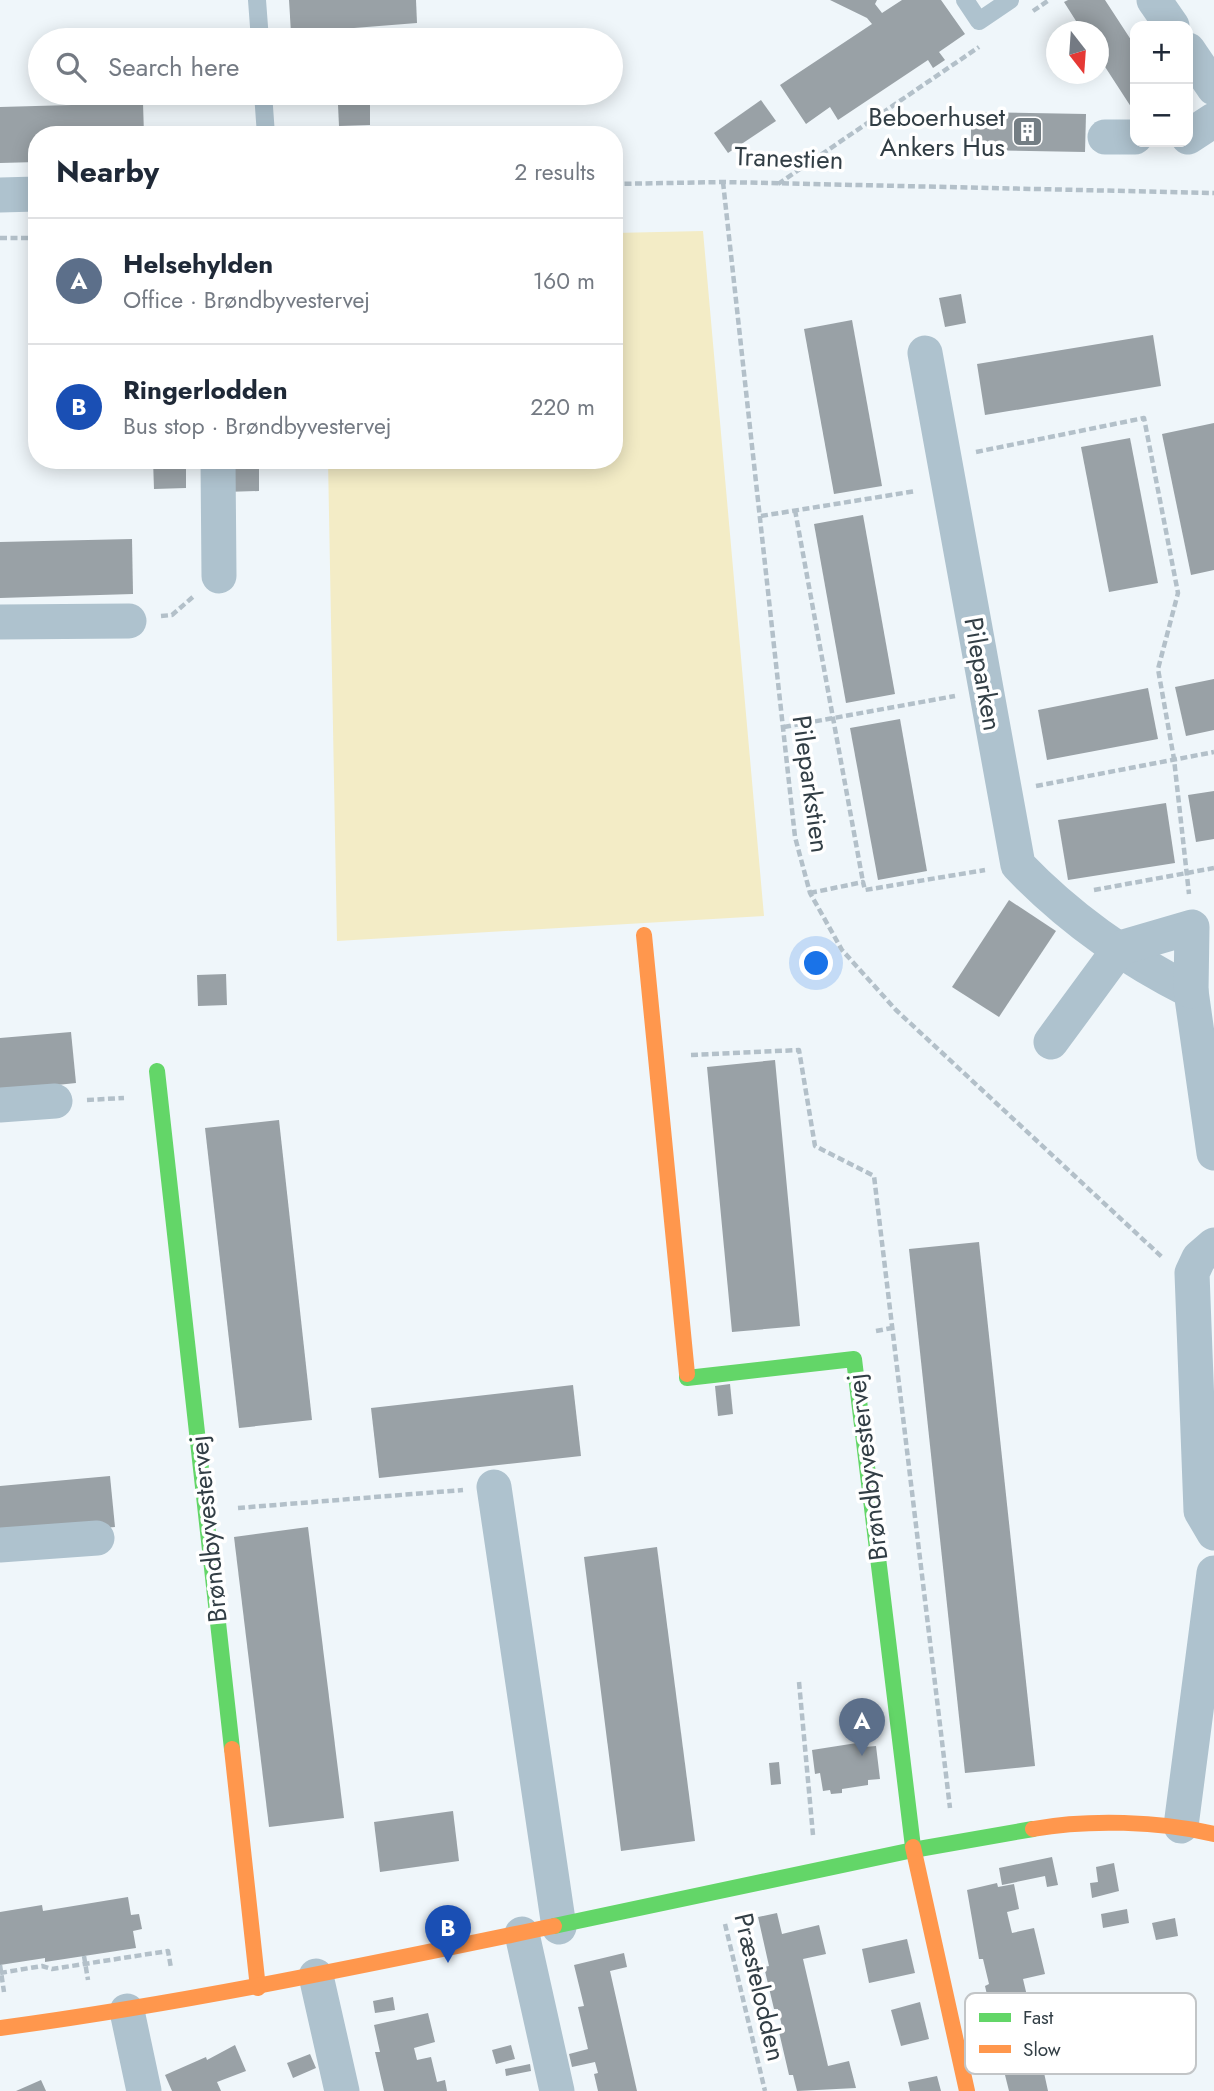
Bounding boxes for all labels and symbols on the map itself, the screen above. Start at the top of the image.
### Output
north arrow [1046,21,1109,84]
place label: Beboerhuset Ankers Hus [868,98,1006,166]
building icon: Beboerhuset Ankers Hus [1011,115,1045,149]
street label: Tranestien [734,137,844,179]
street label: Pileparken [954,614,1012,734]
street label: Pileparkstien [783,713,839,855]
your location [799,946,833,980]
street label: Brøndbyvestervej [837,1371,897,1563]
street label: Brøndbyvestervej [179,1434,237,1624]
pin: A [839,1698,885,1756]
pin: B [425,1905,471,1963]
street label: Præstelodden [724,1909,796,2065]
legend [965,1993,1196,2074]
text: Fast [1023,2004,1054,2031]
text: Slow [1023,2036,1061,2063]

